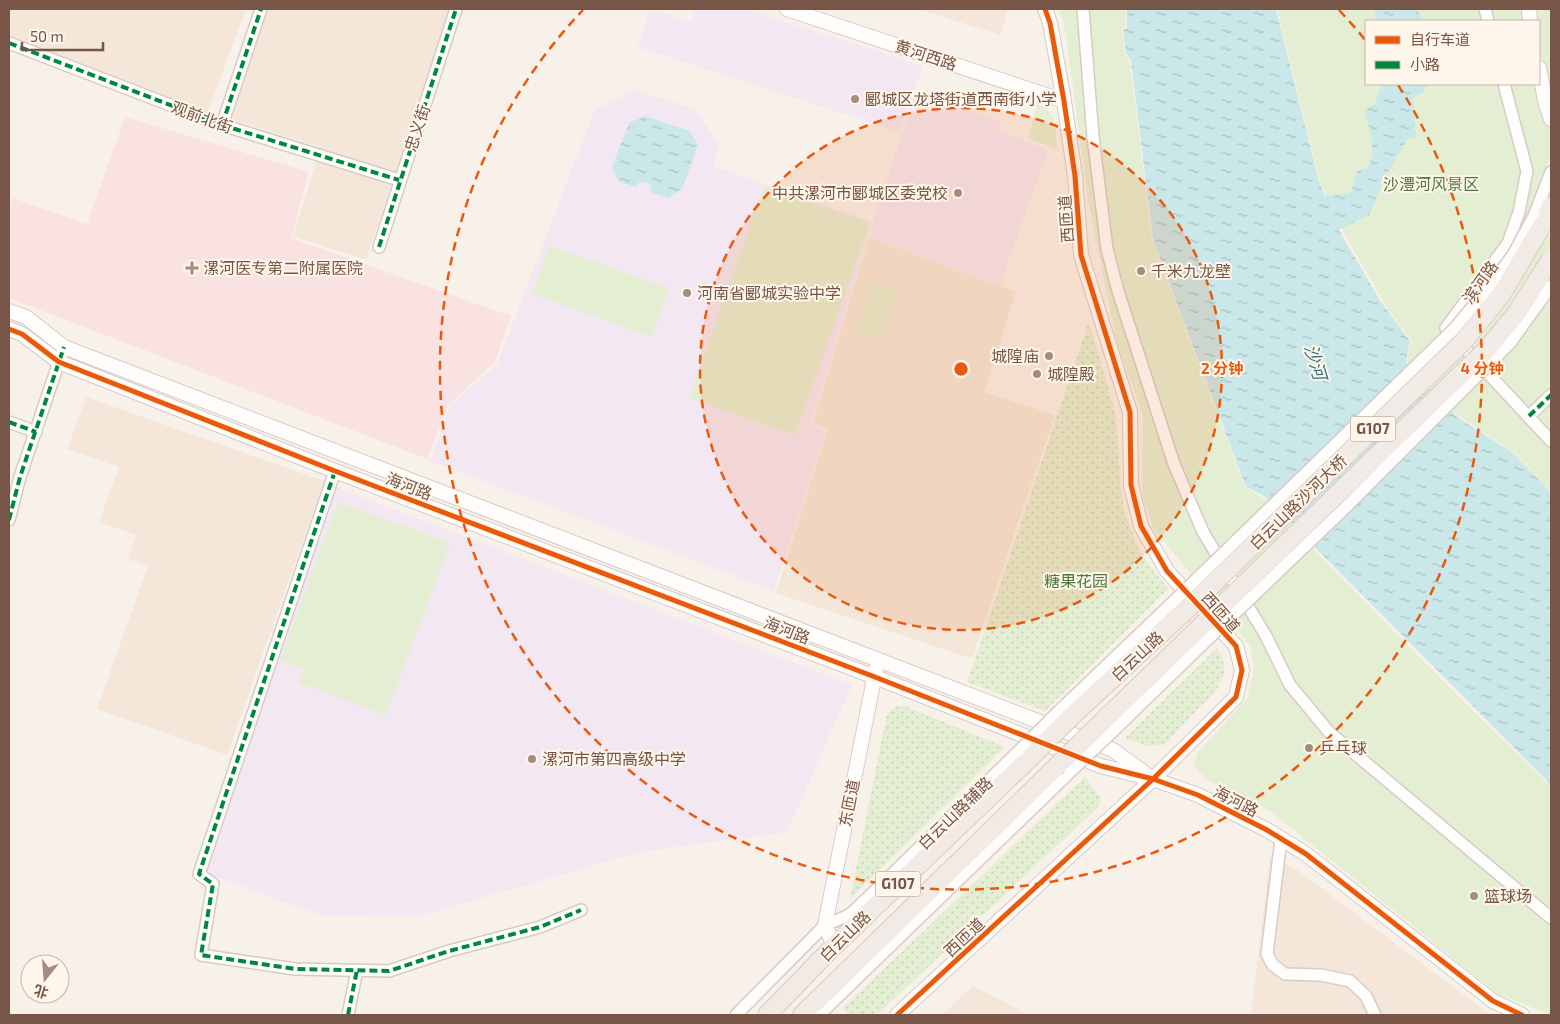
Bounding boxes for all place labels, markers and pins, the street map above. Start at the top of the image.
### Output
place label: 郾城区龙塔街道西南街小学 [865,89,1057,108]
marker: 郾城区龙塔街道西南街小学 [849,93,861,105]
place label: 中共漯河市郾城区委党校 [772,183,948,202]
marker: 中共漯河市郾城区委党校 [952,187,964,199]
place label: 漯河医专第二附属医院 [203,258,363,277]
marker: 漯河医专第二附属医院 [185,261,199,275]
place label: 千米九龙壁 [1151,261,1231,280]
marker: 千米九龙壁 [1135,265,1147,277]
place label: 河南省郾城实验中学 [697,283,841,302]
marker: 河南省郾城实验中学 [681,287,693,299]
place label: 城隍庙 [991,346,1039,365]
marker: 城隍庙 [1043,350,1055,362]
centre of rings [952,360,970,378]
place label: 城隍殿 [1047,364,1095,383]
marker: 城隍殿 [1031,368,1043,380]
place label: 乒乓球 [1319,738,1367,757]
marker: 乒乓球 [1303,742,1315,754]
place label: 漯河市第四高级中学 [542,749,686,768]
marker: 漯河市第四高级中学 [526,753,538,765]
place label: 篮球场 [1484,886,1532,905]
marker: 篮球场 [1468,890,1480,902]

